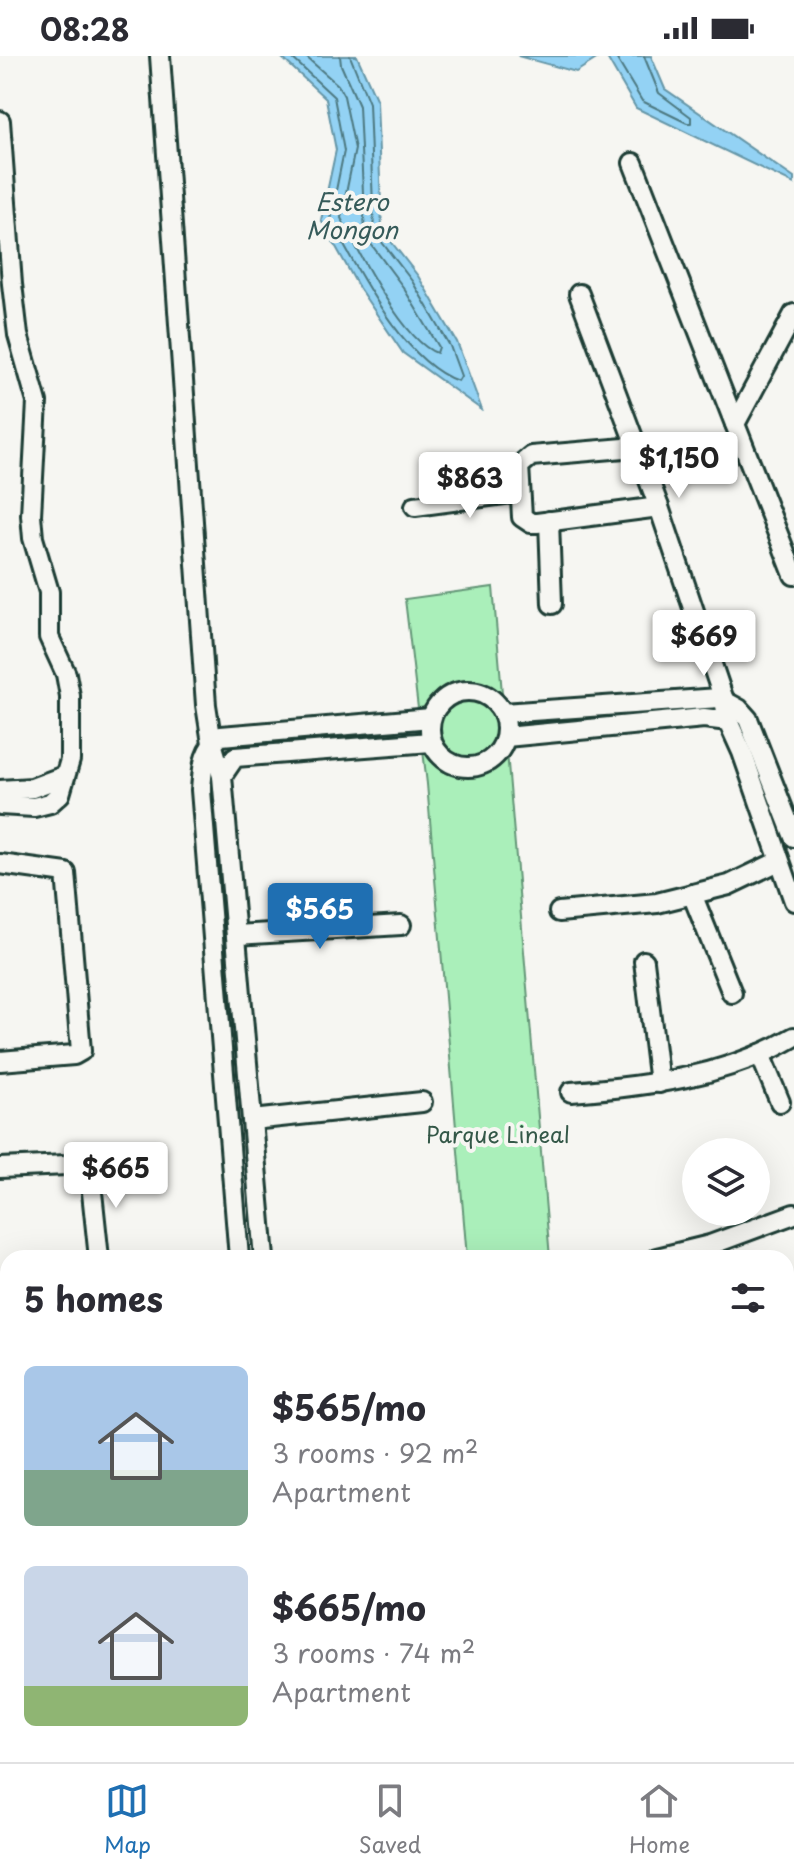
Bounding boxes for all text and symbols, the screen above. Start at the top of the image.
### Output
text: 08:28 [40,6,130,51]
water label: Estero Mongon [306,183,400,247]
pin: $1,150 [614,432,744,500]
text: $1,150 [639,438,719,477]
pin: $863 [423,452,517,520]
text: $863 [437,458,503,497]
pin: $669 [657,610,751,678]
text: $669 [671,616,737,655]
pin: $565 [273,883,367,951]
text: $565 [286,889,354,928]
park label: Parque Lineal [426,1117,570,1150]
map controls [682,1138,770,1226]
button: layers [682,1138,770,1226]
pin: $665 [69,1142,163,1210]
text: $665 [82,1148,150,1187]
text: 5 homes [24,1272,163,1324]
icon: filters [726,1276,770,1320]
text: $565/mo [272,1381,426,1433]
icon: home [88,1398,184,1494]
text: 3 rooms · 92 m² [272,1433,478,1472]
text: Apartment [272,1472,411,1511]
text: $665/mo [272,1581,426,1633]
icon: home [88,1598,184,1694]
text: 3 rooms · 74 m² [272,1633,476,1672]
text: Apartment [272,1672,411,1711]
tab: Map [104,1779,151,1860]
tab: Saved [359,1779,421,1860]
tab: Home [629,1779,690,1860]

